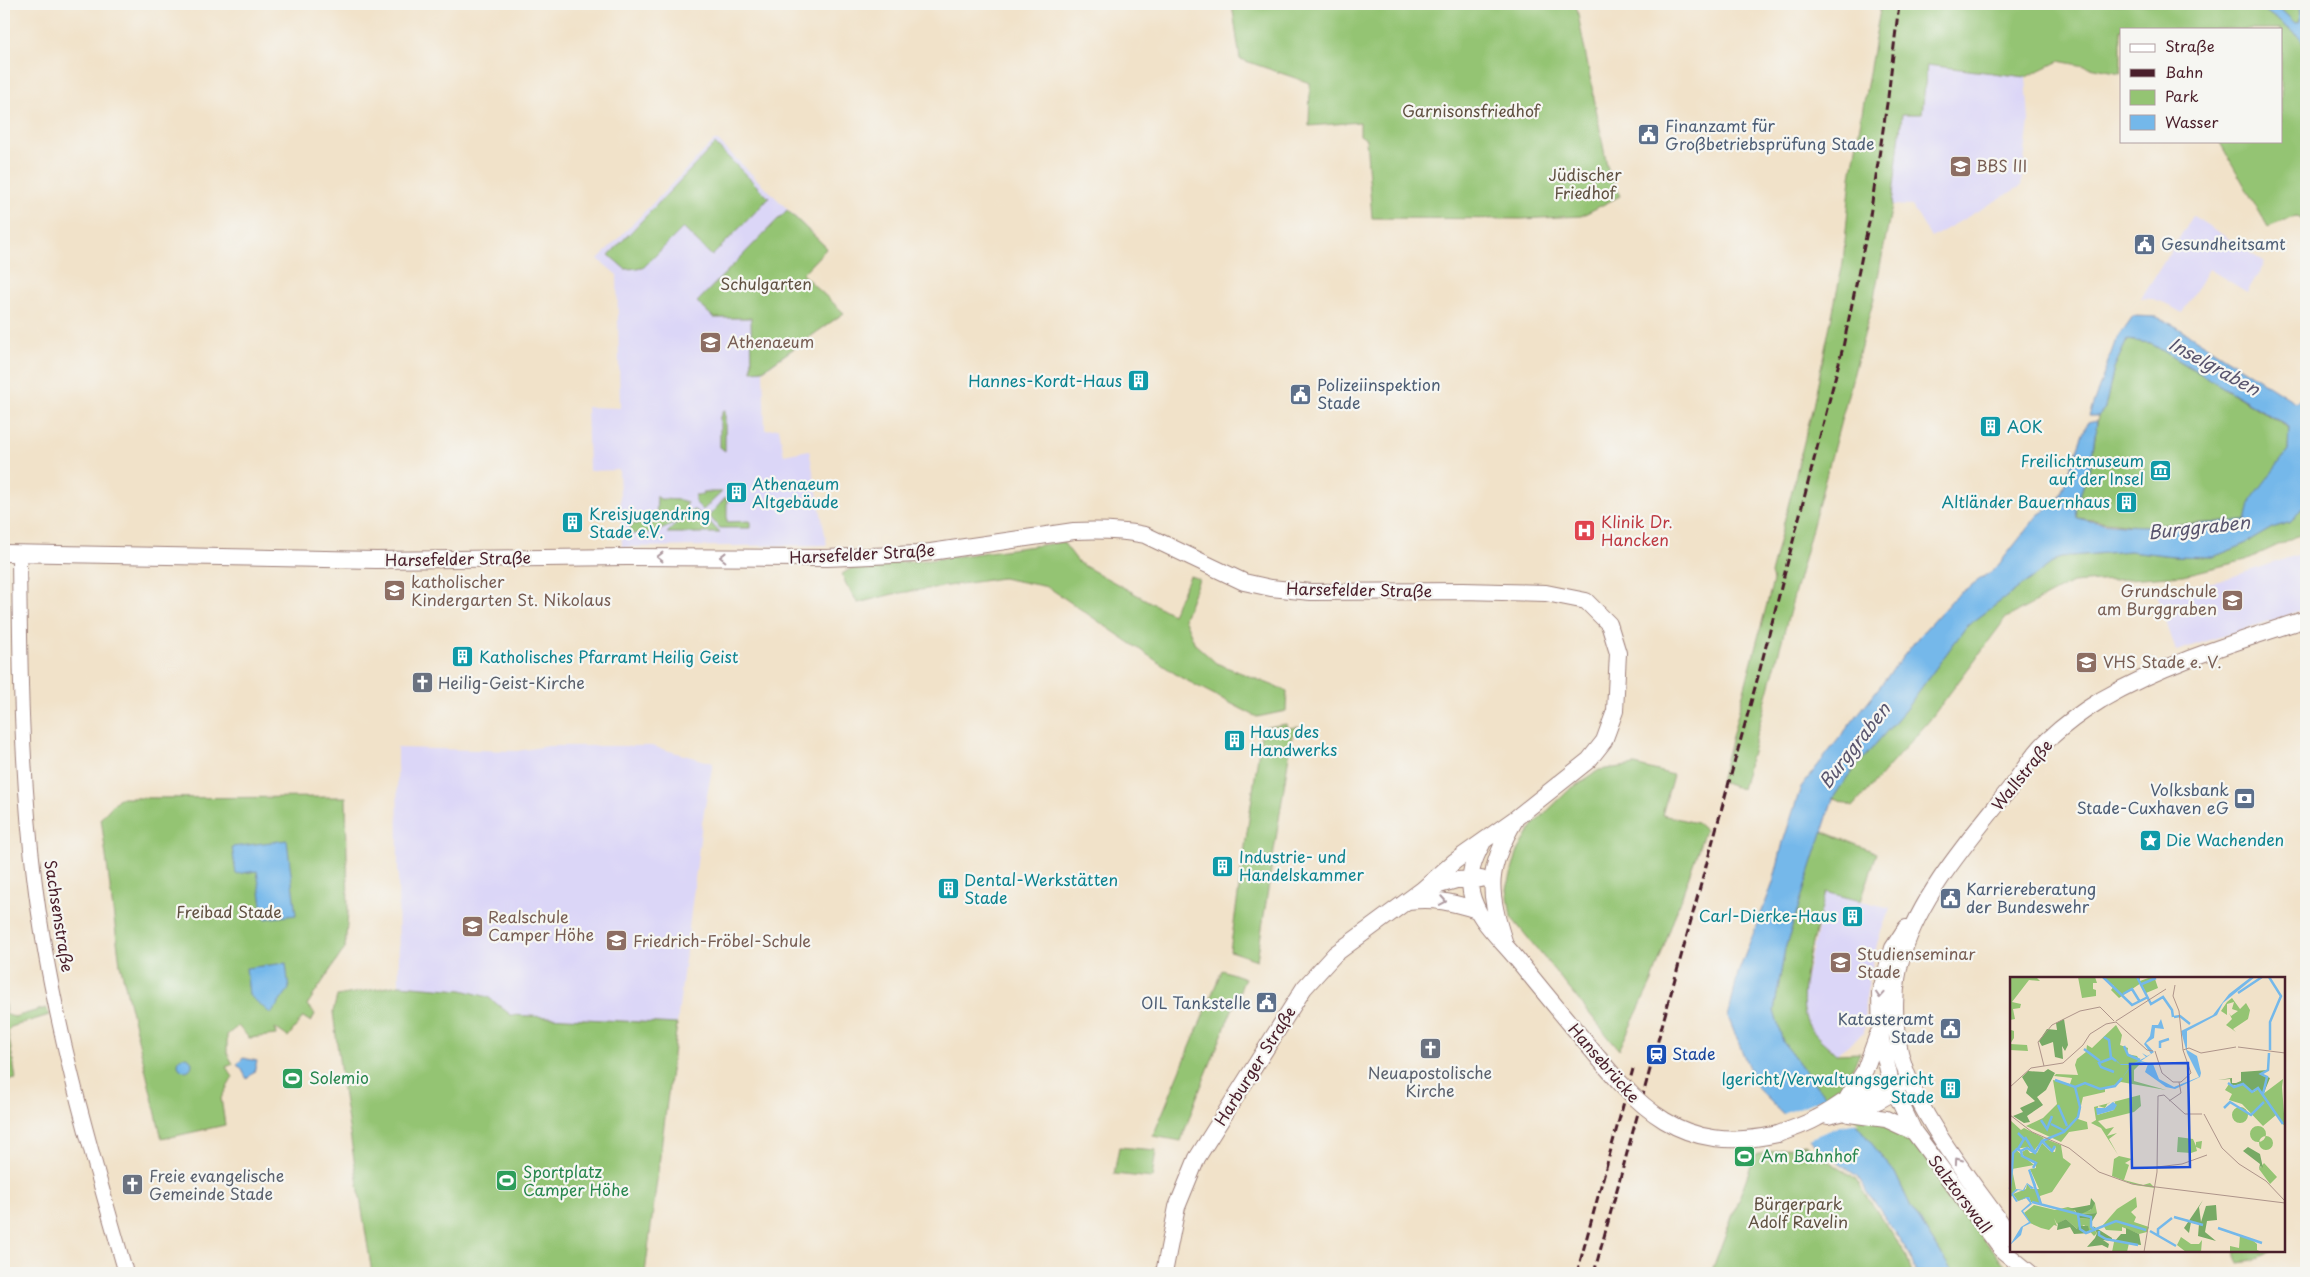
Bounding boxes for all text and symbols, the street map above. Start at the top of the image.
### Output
legend [2120,28,2282,142]
text: Straße [2165,34,2215,57]
text: Bahn [2165,60,2203,83]
text: Park [2165,84,2199,107]
park label: Garnisonsfriedhof [1402,98,1542,122]
text: Wasser [2165,110,2218,133]
place label: Finanzamt für Großbetriebsprüfung Stade [1665,113,1874,155]
public building icon: Finanzamt für Großbetriebsprüfung Stade [1637,123,1661,147]
place label: BBS III [1976,153,2027,177]
school or university icon: BBS III [1948,154,1972,178]
park label: Jüdischer Friedhof [1548,162,1622,204]
place label: Gesundheitsamt [2161,231,2286,255]
public building icon: Gesundheitsamt [2133,232,2157,256]
park label: Schulgarten [720,271,812,295]
place label: Athenaeum [727,329,814,353]
school or university icon: Athenaeum [699,330,723,354]
water label: Inselgraben [2164,330,2266,402]
place label: Hannes-Kordt-Haus [968,368,1122,392]
building icon: Hannes-Kordt-Haus [1126,369,1150,393]
place label: Polizeiinspektion Stade [1317,372,1441,414]
public building icon: Polizeiinspektion Stade [1289,382,1313,406]
place label: AOK [2007,414,2043,438]
building icon: AOK [1979,415,2003,439]
place label: Freilichtmuseum auf der Insel [2020,448,2144,490]
museum icon: Freilichtmuseum auf der Insel [2148,458,2172,482]
place label: Athenaeum Altgebäude [752,471,839,513]
building icon: Athenaeum Altgebäude [724,481,748,505]
place label: Altländer Bauernhaus [1942,489,2110,513]
building icon: Altländer Bauernhaus [2114,490,2138,514]
place label: Kreisjugendring Stade e.V. [589,501,710,543]
water label: Burggraben [2147,508,2252,545]
place label: Klinik Dr. Hancken [1601,509,1673,551]
building icon: Kreisjugendring Stade e.V. [561,511,585,535]
hospital icon: Klinik Dr. Hancken [1573,519,1597,543]
street label: Harsefelder Straße [788,537,936,569]
street label: Harsefelder Straße [385,545,531,571]
one-way arrow [655,552,663,562]
one-way arrow [719,552,727,562]
place label: katholischer Kindergarten St. Nikolaus [411,569,611,611]
street label: Harsefelder Straße [1286,576,1432,602]
place label: Grundschule am Burggraben [2097,578,2217,620]
school or university icon: katholischer Kindergarten St. Nikolaus [383,579,407,603]
school or university icon: Grundschule am Burggraben [2221,588,2245,612]
place label: Katholisches Pfarramt Heilig Geist [479,644,738,668]
building icon: Katholisches Pfarramt Heilig Geist [451,645,475,669]
place label: VHS Stade e. V. [2103,649,2222,673]
school or university icon: VHS Stade e. V. [2075,650,2099,674]
place label: Heilig-Geist-Kirche [438,670,585,694]
church icon: Heilig-Geist-Kirche [410,671,434,695]
water label: Burggraben [1812,696,1896,794]
place label: Haus des Handwerks [1250,719,1337,761]
building icon: Haus des Handwerks [1222,729,1246,753]
street label: Wallstraße [1985,734,2057,815]
place label: Volksbank Stade-Cuxhaven eG [2076,777,2229,819]
bank icon: Volksbank Stade-Cuxhaven eG [2233,787,2257,811]
place label: Die Wachenden [2166,827,2284,851]
place icon: Die Wachenden [2138,828,2162,852]
place label: Industrie- und Handelskammer [1239,844,1365,886]
building icon: Industrie- und Handelskammer [1211,854,1235,878]
street label: Sachsenstraße [39,858,81,974]
place label: Dental-Werkstätten Stade [964,867,1118,909]
place label: Karriereberatung der Bundeswehr [1966,876,2096,918]
building icon: Dental-Werkstätten Stade [936,877,960,901]
public building icon: Karriereberatung der Bundeswehr [1938,886,1962,910]
one-way arrow [1438,895,1447,905]
park label: Freibad Stade [176,899,282,923]
place label: Carl-Dierke-Haus [1699,903,1837,927]
place label: Realschule Camper Höhe [488,904,594,946]
building icon: Carl-Dierke-Haus [1841,904,1865,928]
school or university icon: Realschule Camper Höhe [460,914,484,938]
place label: Friedrich-Fröbel-Schule [633,928,811,952]
school or university icon: Friedrich-Fröbel-Schule [605,929,629,953]
place label: Studienseminar Stade [1857,941,1976,983]
school or university icon: Studienseminar Stade [1829,951,1853,975]
inset map [2010,977,2285,1252]
place label: OIL Tankstelle [1141,990,1251,1014]
public building icon: OIL Tankstelle [1255,991,1279,1015]
one-way arrow [1875,992,1886,1000]
street label: Harburger Straße [1208,1001,1301,1130]
place label: Katasteramt Stade [1838,1006,1934,1048]
public building icon: Katasteramt Stade [1938,1016,1962,1040]
street label: Hansebrücke [1563,1017,1646,1107]
church icon: Neuapostolische Kirche [1418,1037,1442,1061]
place label: Stade [1672,1041,1715,1065]
station icon: Stade [1644,1042,1668,1066]
place label: Neuapostolische Kirche [1368,1060,1492,1102]
place label: Solemio [309,1065,369,1089]
sports icon: Solemio [281,1066,305,1090]
place label: lgericht/Verwaltungsgericht Stade [1721,1066,1934,1108]
building icon: lgericht/Verwaltungsgericht Stade [1938,1076,1962,1100]
place label: Am Bahnhof [1761,1143,1860,1167]
sports icon: Am Bahnhof [1733,1144,1757,1168]
street label: Salztorswall [1923,1149,1998,1238]
one-way arrow [1955,1158,1964,1167]
place label: Sportplatz Camper Höhe [523,1159,629,1201]
place label: Freie evangelische Gemeinde Stade [149,1163,284,1205]
sports icon: Sportplatz Camper Höhe [495,1169,519,1193]
church icon: Freie evangelische Gemeinde Stade [121,1173,145,1197]
park label: Bürgerpark Adolf Ravelin [1748,1191,1848,1233]

